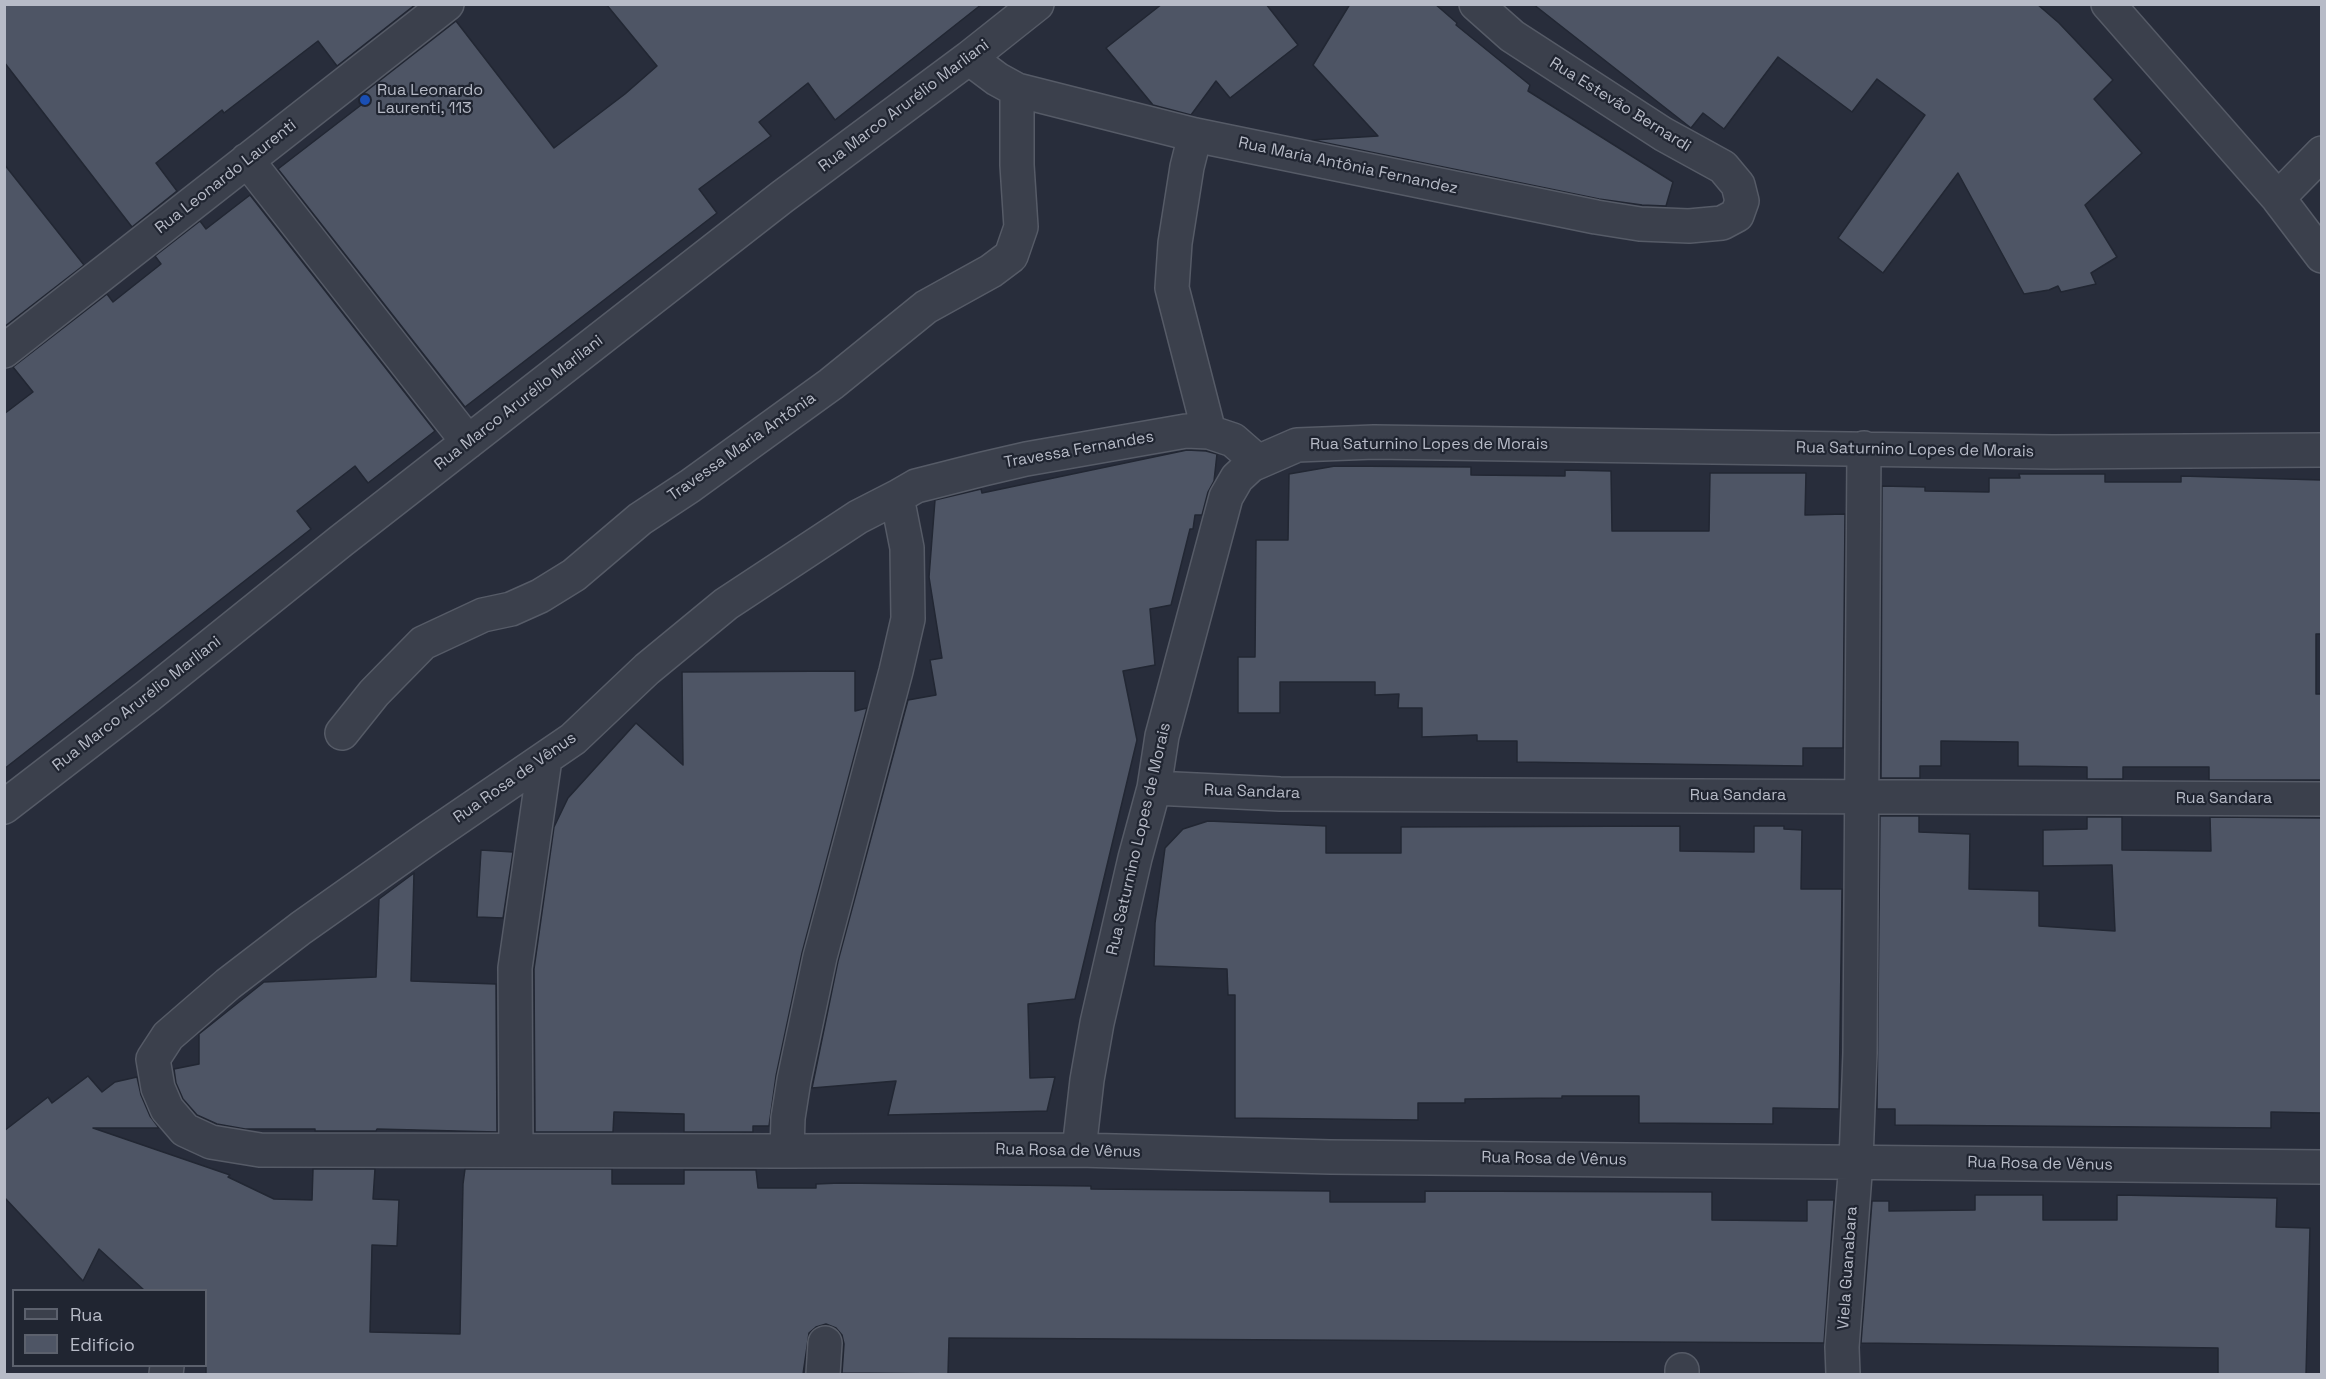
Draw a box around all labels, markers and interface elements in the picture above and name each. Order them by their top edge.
street label: Rua Marco Arurélio Marliani [815,36,993,176]
street label: Rua Estevão Bernardi [1546,54,1694,156]
place label: Rua Leonardo Laurenti, 113 [377,81,483,119]
marker: Rua Leonardo Laurenti, 113 [358,93,372,107]
street label: Rua Leonardo Laurenti [152,116,300,238]
street label: Rua Maria Antônia Fernandez [1237,133,1459,199]
street label: Rua Marco Arurélio Marliani [431,331,607,475]
street label: Travessa Maria Antônia [664,389,820,505]
street label: Travessa Fernandes [1003,427,1155,473]
street label: Rua Saturnino Lopes de Morais [1310,435,1548,455]
street label: Rua Saturnino Lopes de Morais [1796,438,2034,462]
street label: Rua Marco Arurélio Marliani [49,632,225,776]
street label: Rua Saturnino Lopes de Morais [1103,721,1175,957]
street label: Rua Rosa de Vênus [450,728,580,828]
street label: Rua Sandara [1203,781,1301,803]
street label: Rua Sandara [1690,786,1786,806]
street label: Rua Sandara [2176,789,2272,809]
street label: Rua Rosa de Vênus [995,1140,1141,1162]
street label: Rua Rosa de Vênus [1481,1148,1627,1170]
street label: Rua Rosa de Vênus [1967,1153,2113,1175]
street label: Viela Guanabara [1834,1206,1862,1330]
legend [12,1289,207,1367]
text: Rua [70,1303,103,1326]
text: Edifício [70,1333,135,1356]

